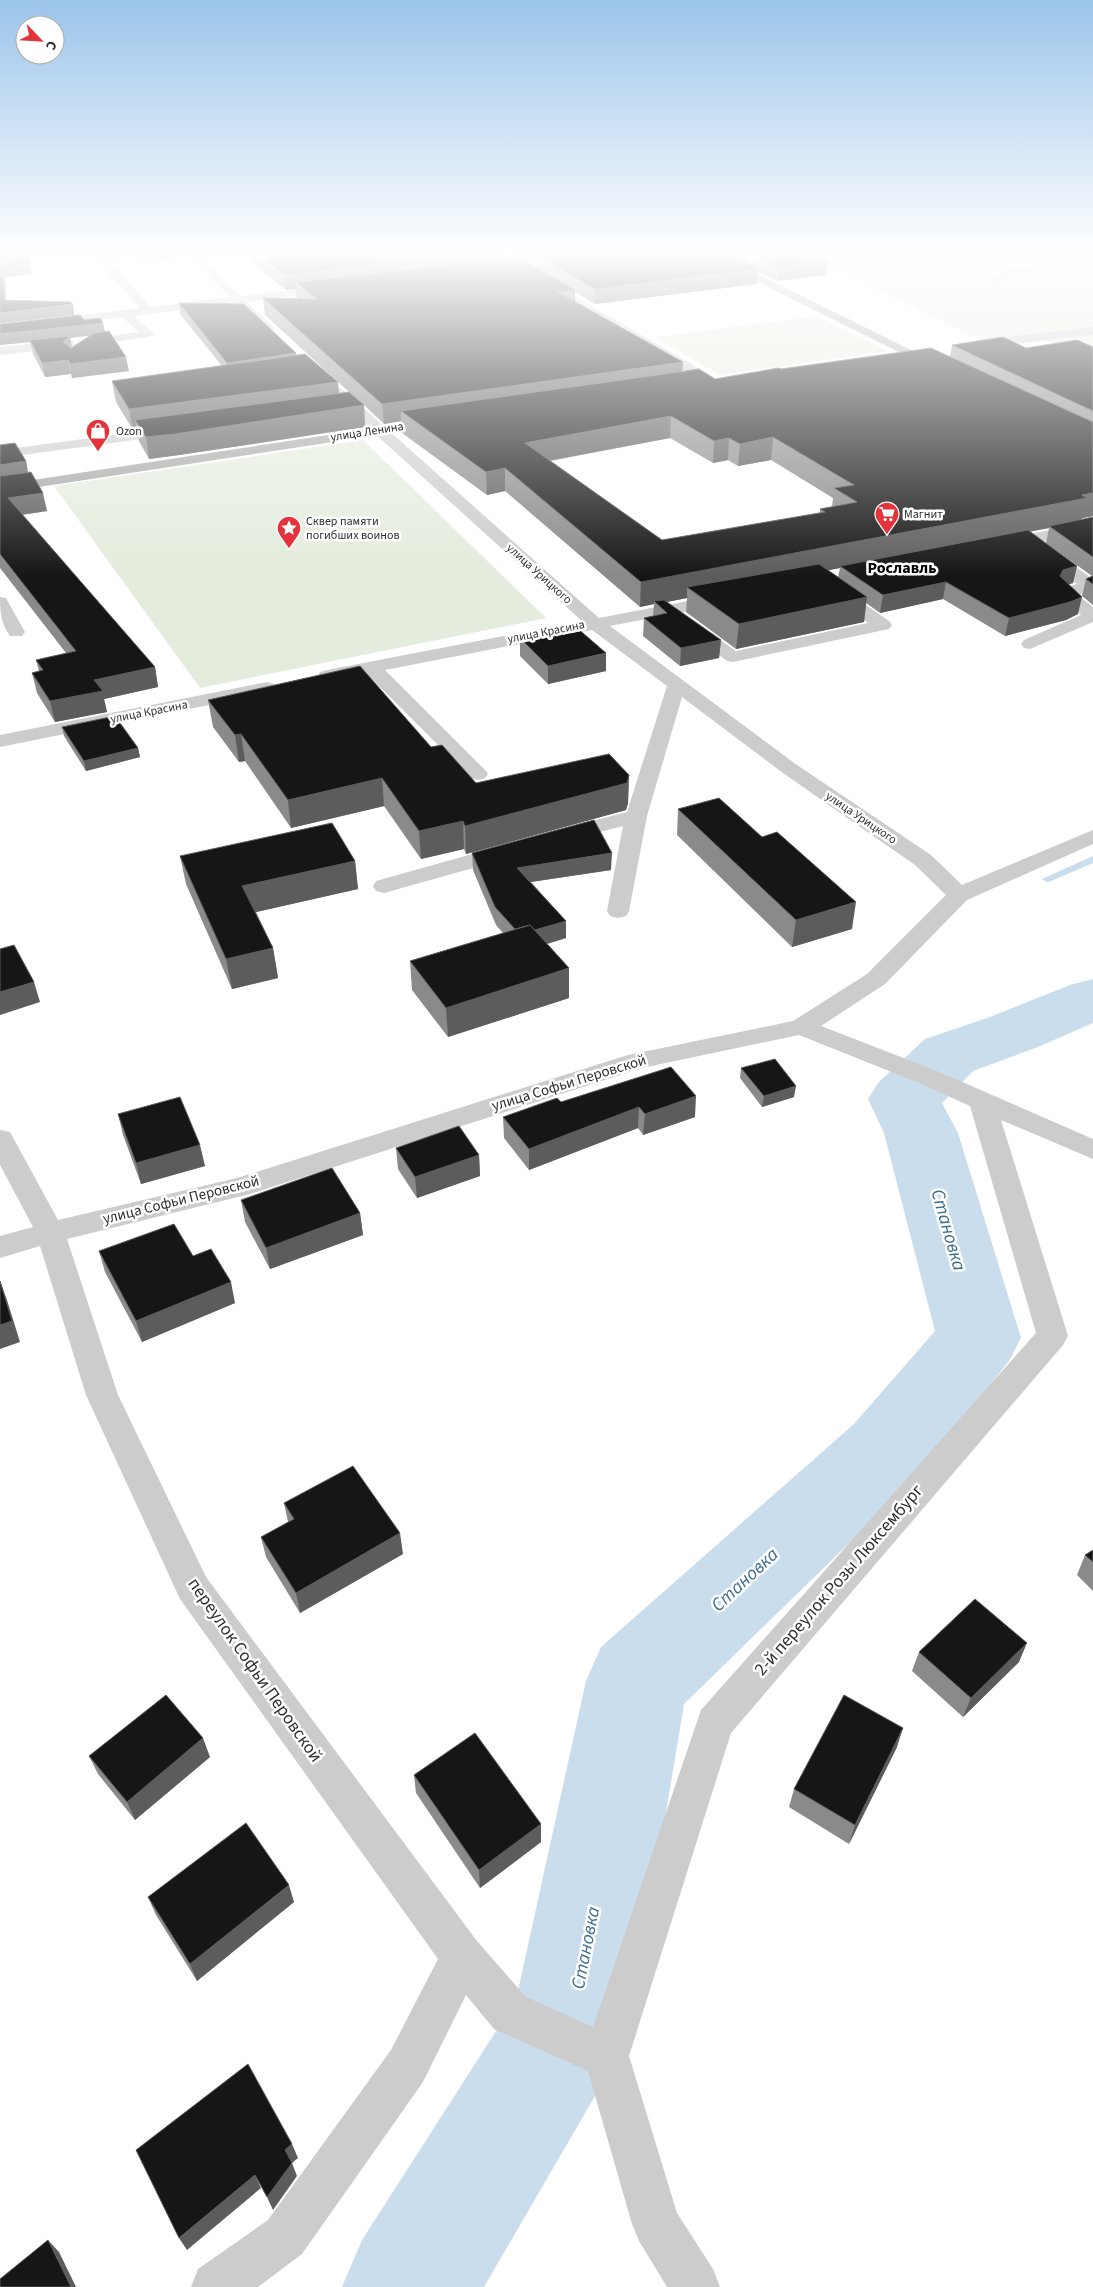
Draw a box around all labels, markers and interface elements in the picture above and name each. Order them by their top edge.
north arrow [15,15,65,65]
text: С [40,37,62,53]
shop icon: Ozon [85,418,111,452]
street label: улица Ленина [329,418,405,446]
place label: Ozon [116,423,142,440]
supermarket icon: Магнит [874,501,900,535]
place label: Магнит [904,506,943,523]
place label: Сквер памяти погибших воинов [306,513,400,544]
place icon: Сквер памяти погибших воинов [276,515,302,549]
street label: улица Урицкого [502,540,576,608]
district label: Рославль [867,557,937,579]
street label: улица Красина [506,616,586,648]
street label: улица Красина [109,696,189,728]
street label: улица Урицкого [822,788,900,848]
street label: улица Софьи Перовской [489,1049,649,1117]
street label: улица Софьи Перовской [101,1170,261,1230]
water label: Становка [923,1186,973,1274]
street label: 2-й переулок Розы Люксембург [749,1479,929,1681]
water label: Становка [705,1542,785,1618]
street label: переулок Софьи Перовской [182,1573,328,1767]
water label: Становка [565,1904,607,1992]

